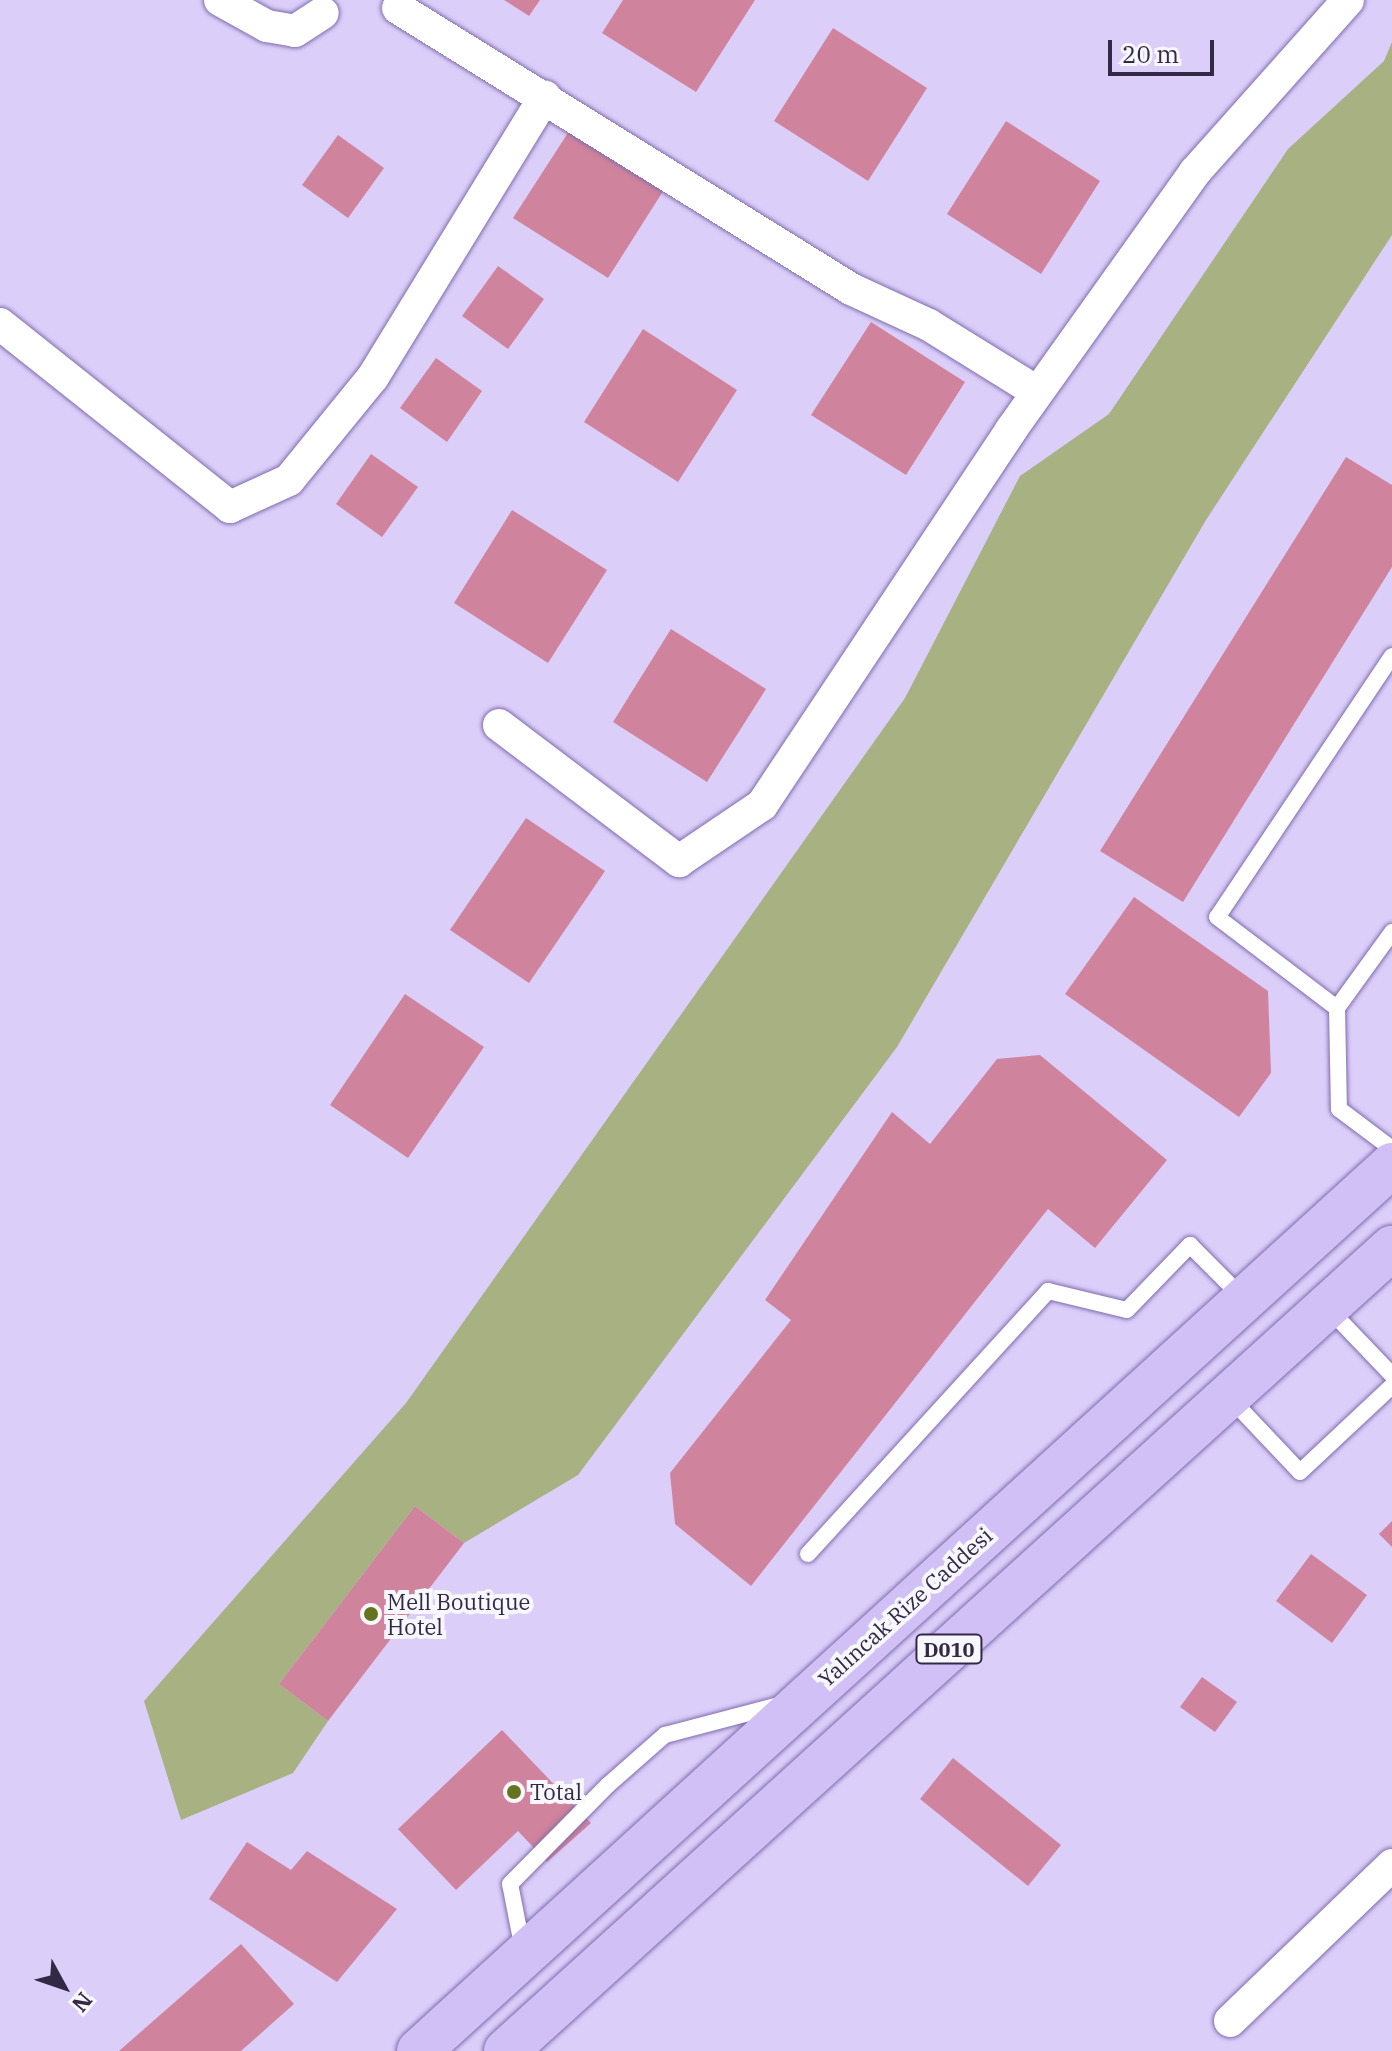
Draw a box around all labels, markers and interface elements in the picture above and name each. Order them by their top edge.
scale bar [1112,24,1218,74]
text: 20 m [1122,38,1179,70]
street label: Yalıncak Rize Caddesi [813,1522,997,1692]
place label: Mell Boutique Hotel [387,1588,530,1640]
marker: Mell Boutique Hotel [362,1605,380,1623]
road number: D010 [915,1633,983,1665]
place label: Total [530,1779,582,1805]
marker: Total [505,1783,523,1801]
north arrow [24,1947,104,2027]
text: N [66,1987,99,2019]

